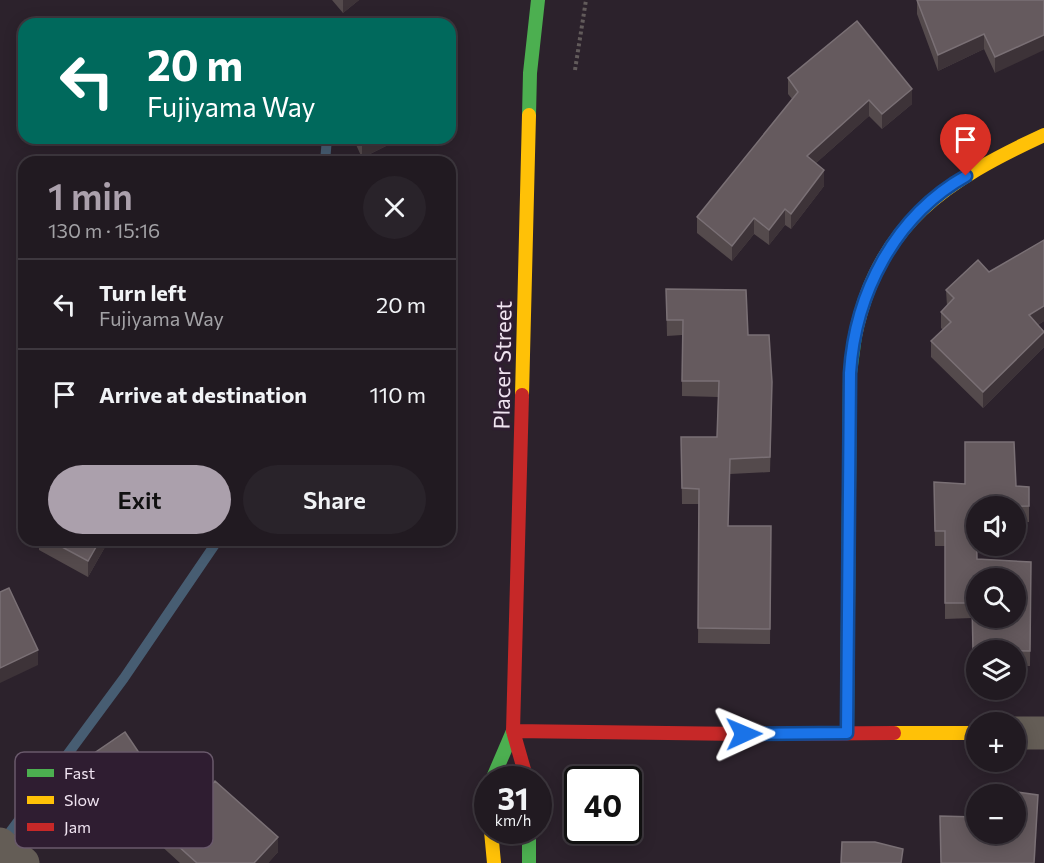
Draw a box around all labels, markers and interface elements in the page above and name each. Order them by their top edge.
text: 20 m [147,38,243,90]
icon: left [48,42,126,120]
text: Fujiyama Way [147,90,316,123]
pin [940,114,991,176]
icon: arrive [949,123,982,156]
text: 1 min [48,173,133,217]
button: close [363,176,426,239]
text: 130 m · 15:16 [48,218,160,242]
text: Turn left [99,279,186,306]
icon: left [48,288,81,321]
text: 20 m [376,291,426,318]
street label: Placer Street [487,300,517,430]
text: Fujiyama Way [99,306,224,330]
icon: arrive [48,378,81,411]
text: Arrive at destination [99,381,307,408]
text: 110 m [369,381,426,408]
button: Exit [48,465,231,534]
button: Share [243,465,426,534]
map controls [966,496,1026,844]
button: sound [966,496,1026,556]
button: search [966,568,1026,628]
button: layers [966,640,1026,700]
position arrow [712,702,776,766]
button: + [966,712,1026,772]
legend [15,752,213,848]
text: Fast [64,763,95,782]
speed limit sign: 40 [564,766,642,844]
text: 31 [497,779,529,816]
button: − [966,784,1026,844]
text: Slow [64,790,100,809]
text: km/h [495,811,531,829]
text: Jam [64,817,91,836]

